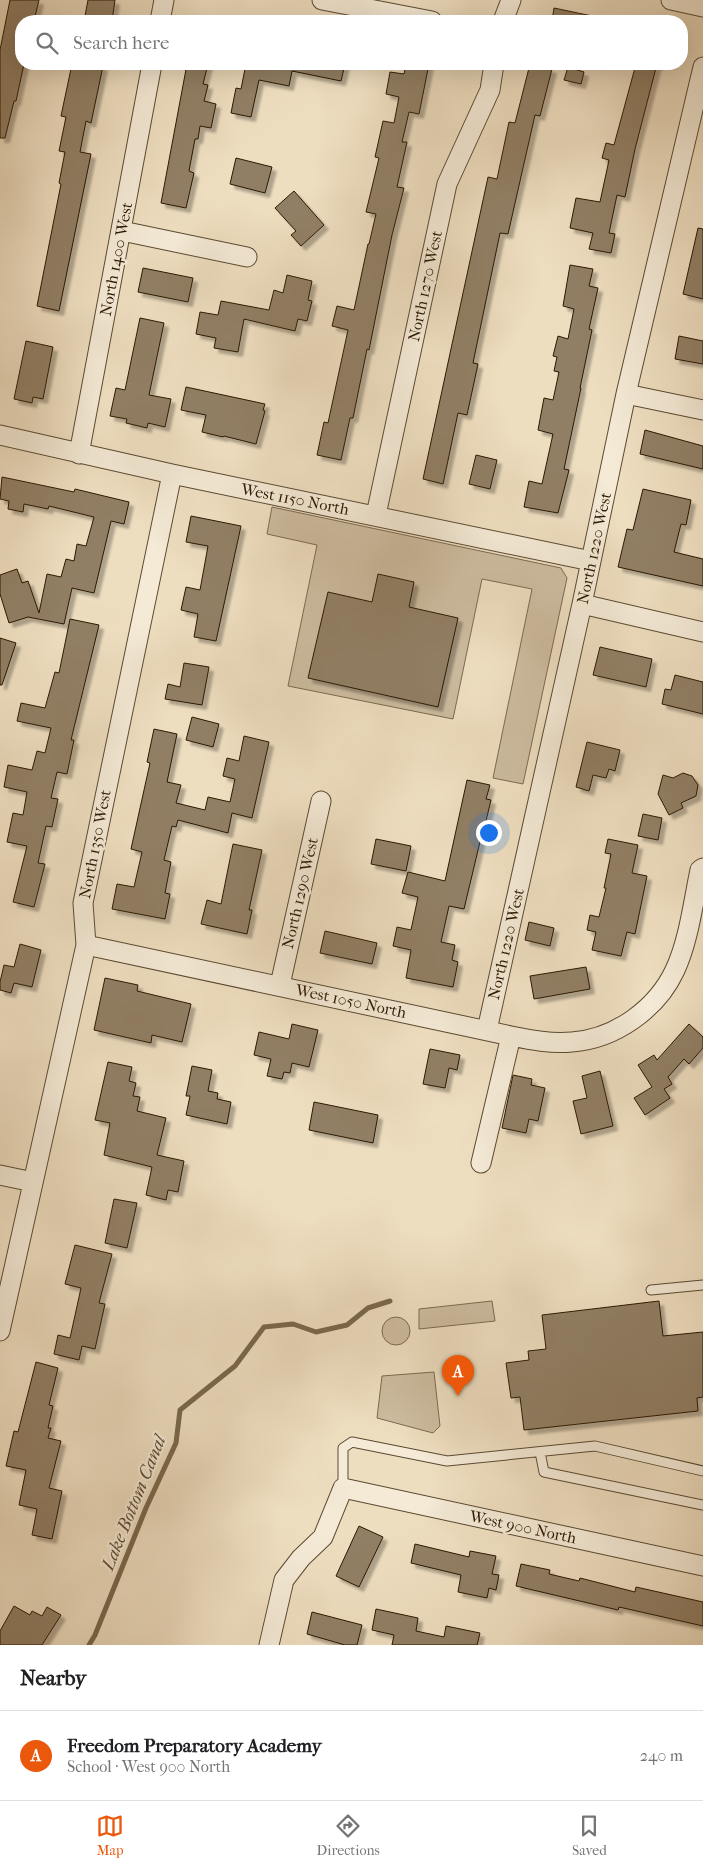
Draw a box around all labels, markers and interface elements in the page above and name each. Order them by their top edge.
search box [15,15,688,70]
icon: search [33,29,61,57]
text: Search here [73,32,169,54]
street label: North 1400 West [96,200,136,317]
street label: North 1270 West [404,229,446,343]
street label: West 1150 North [238,479,351,519]
street label: North 1220 West [573,490,615,605]
street label: North 1350 West [75,788,115,900]
your location [476,820,502,846]
street label: North 1290 West [278,835,322,951]
street label: North 1220 West [484,886,528,1001]
street label: West 1050 North [293,980,408,1022]
pin: A [442,1355,474,1396]
water label: Lake Bottom Canal [97,1430,172,1575]
street label: West 900 North [467,1506,578,1548]
text: Nearby [20,1666,86,1690]
text: Freedom Preparatory Academy [67,1735,322,1757]
text: A [31,1746,41,1765]
text: 240 m [640,1746,683,1765]
text: School · West 900 North [67,1757,230,1776]
tab: Map [96,1812,124,1859]
tab: Directions [317,1812,380,1859]
tab: Saved [572,1812,607,1859]

